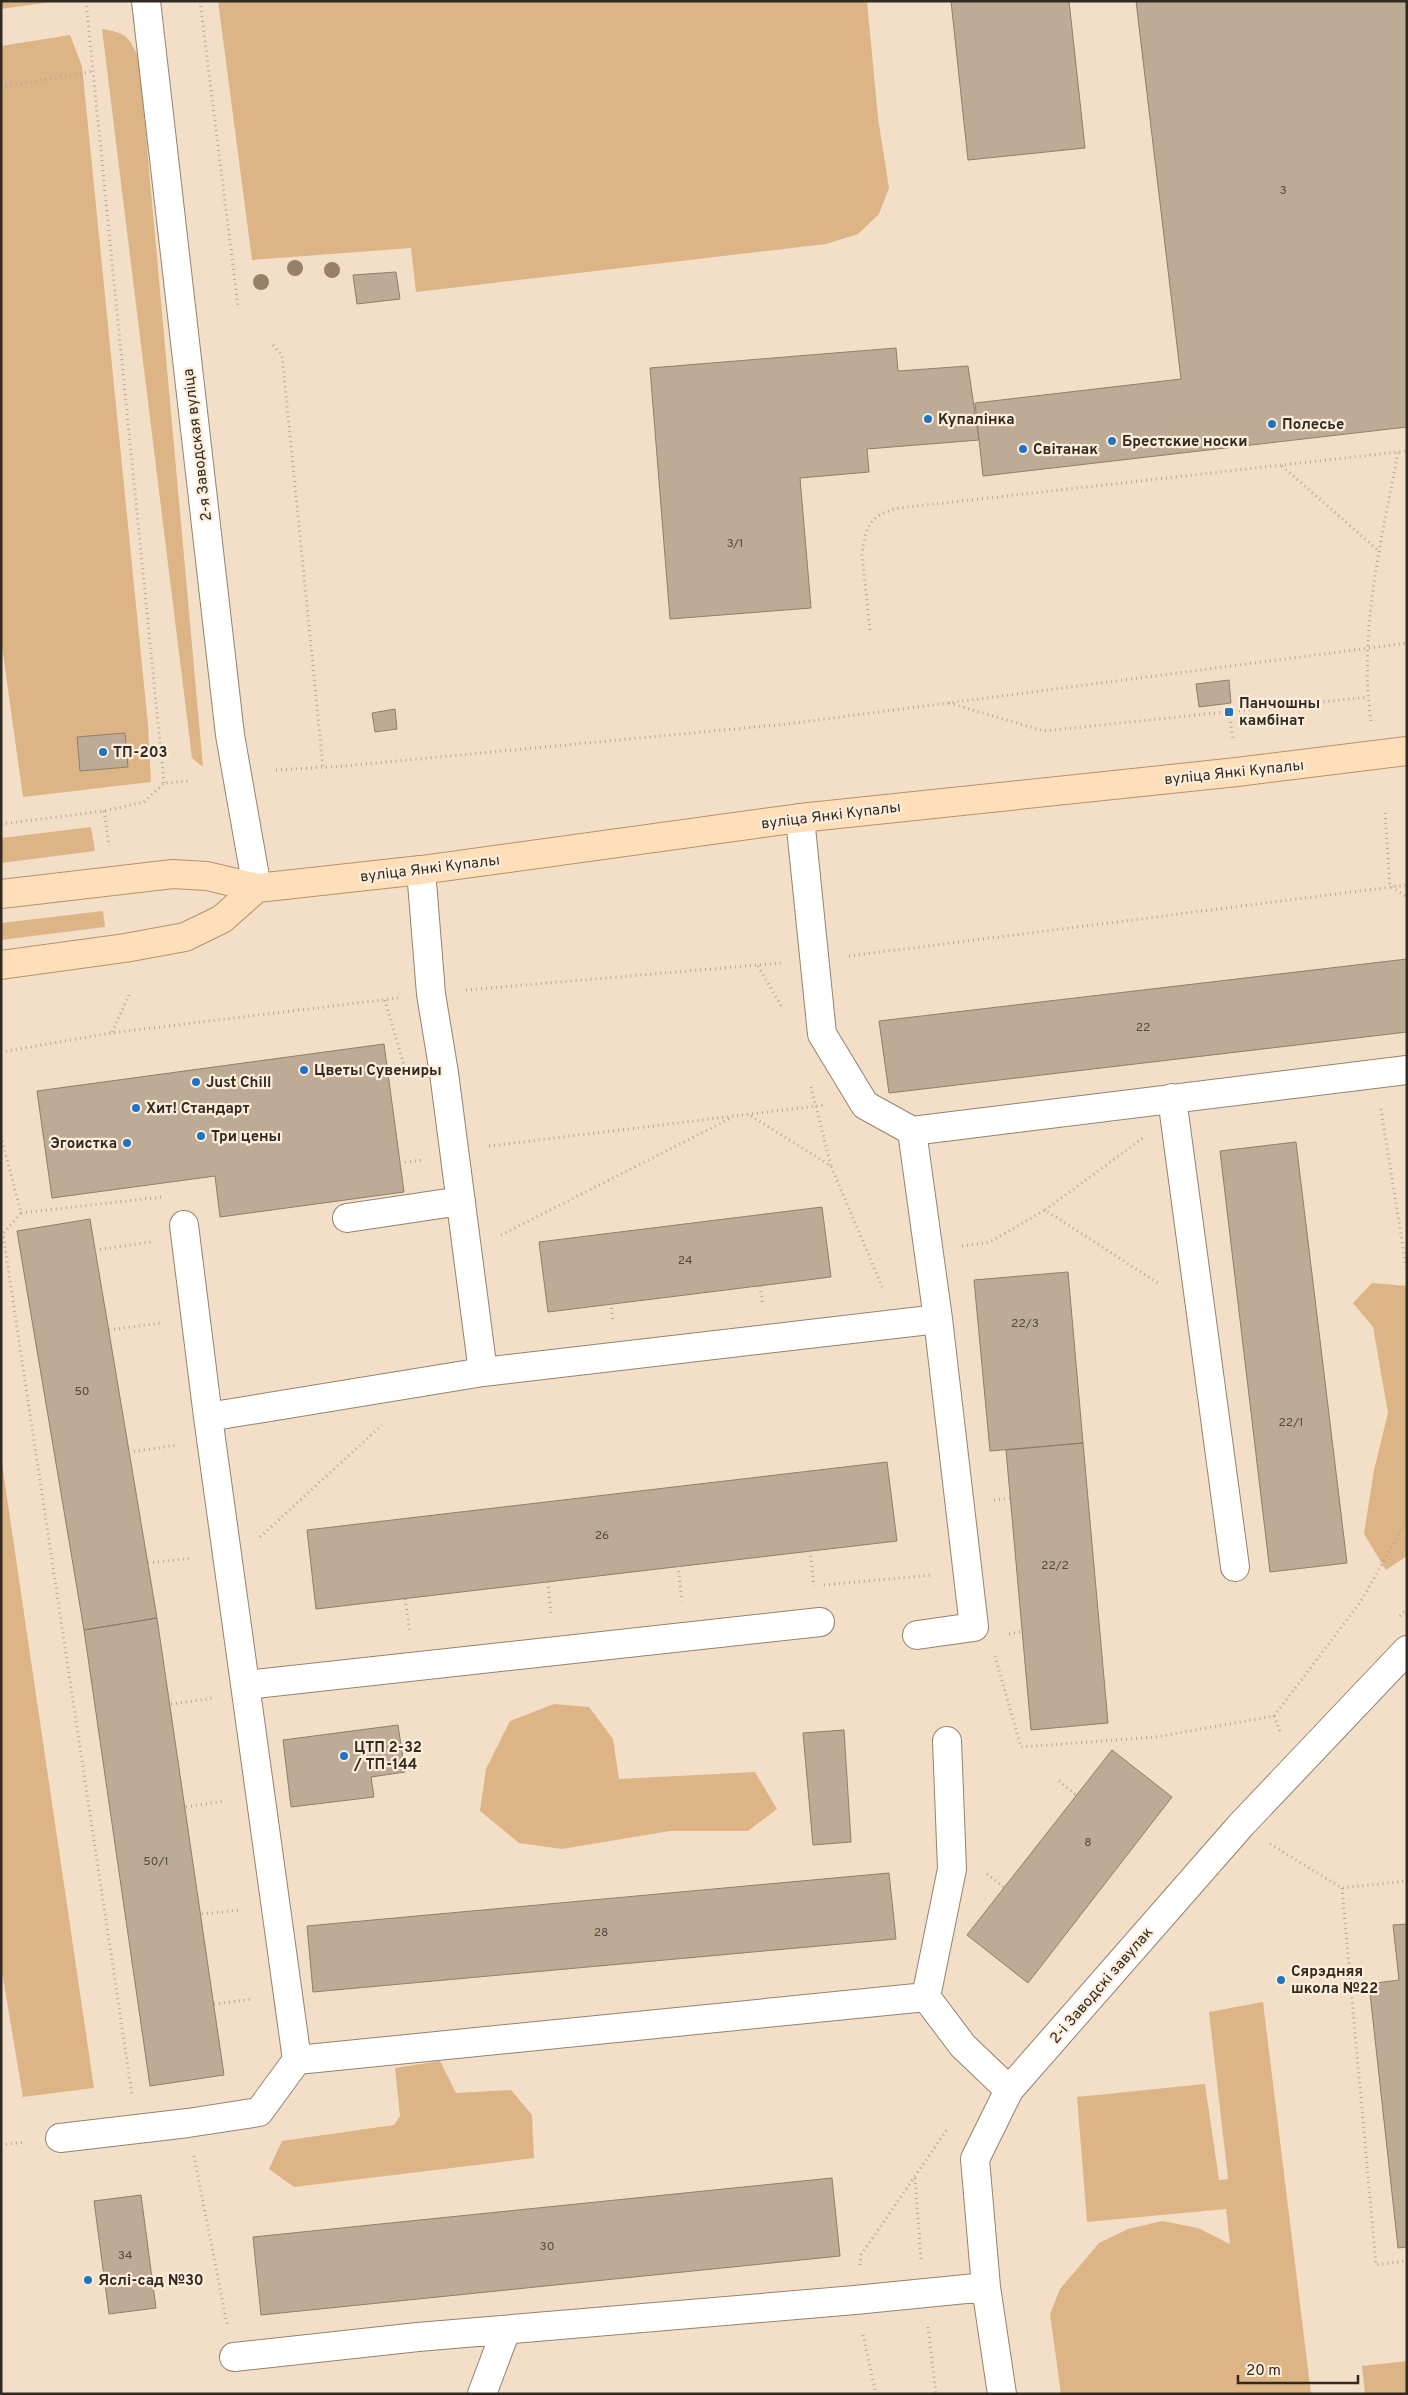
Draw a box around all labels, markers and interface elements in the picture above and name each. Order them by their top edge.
house number: 3 [1279,183,1287,199]
street label: 2-я Заводская вуліца [180,367,217,522]
place label: Купалінка [938,411,1015,430]
marker: Купалінка [922,413,934,425]
place label: Полесье [1282,416,1344,435]
marker: Полесье [1266,418,1278,430]
place label: Брестские носки [1122,433,1247,452]
marker: Брестские носки [1106,435,1118,447]
place label: Світанак [1033,441,1098,460]
marker: Світанак [1017,443,1029,455]
house number: 3/1 [726,536,744,552]
place label: Панчошны камбінат [1239,695,1320,731]
marker: Панчошны камбінат [1223,706,1235,718]
place label: ТП-203 [113,744,168,763]
marker: ТП-203 [97,746,109,758]
street label: вуліца Янкі Купалы [1163,757,1305,790]
street label: вуліца Янкі Купалы [760,798,902,834]
street label: вуліца Янкі Купалы [359,851,501,887]
house number: 22 [1136,1020,1150,1036]
place label: Цветы Сувениры [314,1062,442,1081]
marker: Цветы Сувениры [298,1064,310,1076]
place label: Just Chill [206,1074,271,1093]
marker: Just Chill [190,1076,202,1088]
place label: Хит! Стандарт [146,1100,250,1119]
marker: Хит! Стандарт [130,1102,142,1114]
place label: Три цены [211,1128,281,1147]
marker: Три цены [195,1130,207,1142]
place label: Эгоистка [50,1135,117,1154]
marker: Эгоистка [121,1137,133,1149]
house number: 24 [678,1253,692,1269]
house number: 22/3 [1011,1316,1039,1332]
house number: 50 [74,1384,90,1400]
house number: 22/1 [1278,1415,1304,1431]
house number: 26 [595,1528,609,1544]
house number: 22/2 [1041,1558,1069,1574]
place label: ЦТП 2-32 / ТП-144 [353,1739,422,1775]
marker: ЦТП 2-32 / ТП-144 [338,1750,350,1762]
house number: 8 [1084,1835,1092,1851]
house number: 50/1 [143,1854,169,1870]
street label: 2-і Заводскі завулак [1046,1924,1158,2048]
house number: 28 [594,1925,608,1941]
place label: Сярэдняя школа №22 [1291,1963,1378,1999]
marker: Сярэдняя школа №22 [1275,1974,1287,1986]
house number: 30 [540,2239,554,2255]
house number: 34 [118,2248,132,2264]
place label: Яслі-сад №30 [98,2272,204,2291]
marker: Яслі-сад №30 [82,2274,94,2286]
scale bar [1238,2352,1358,2384]
text: 20 m [1246,2362,1281,2381]

